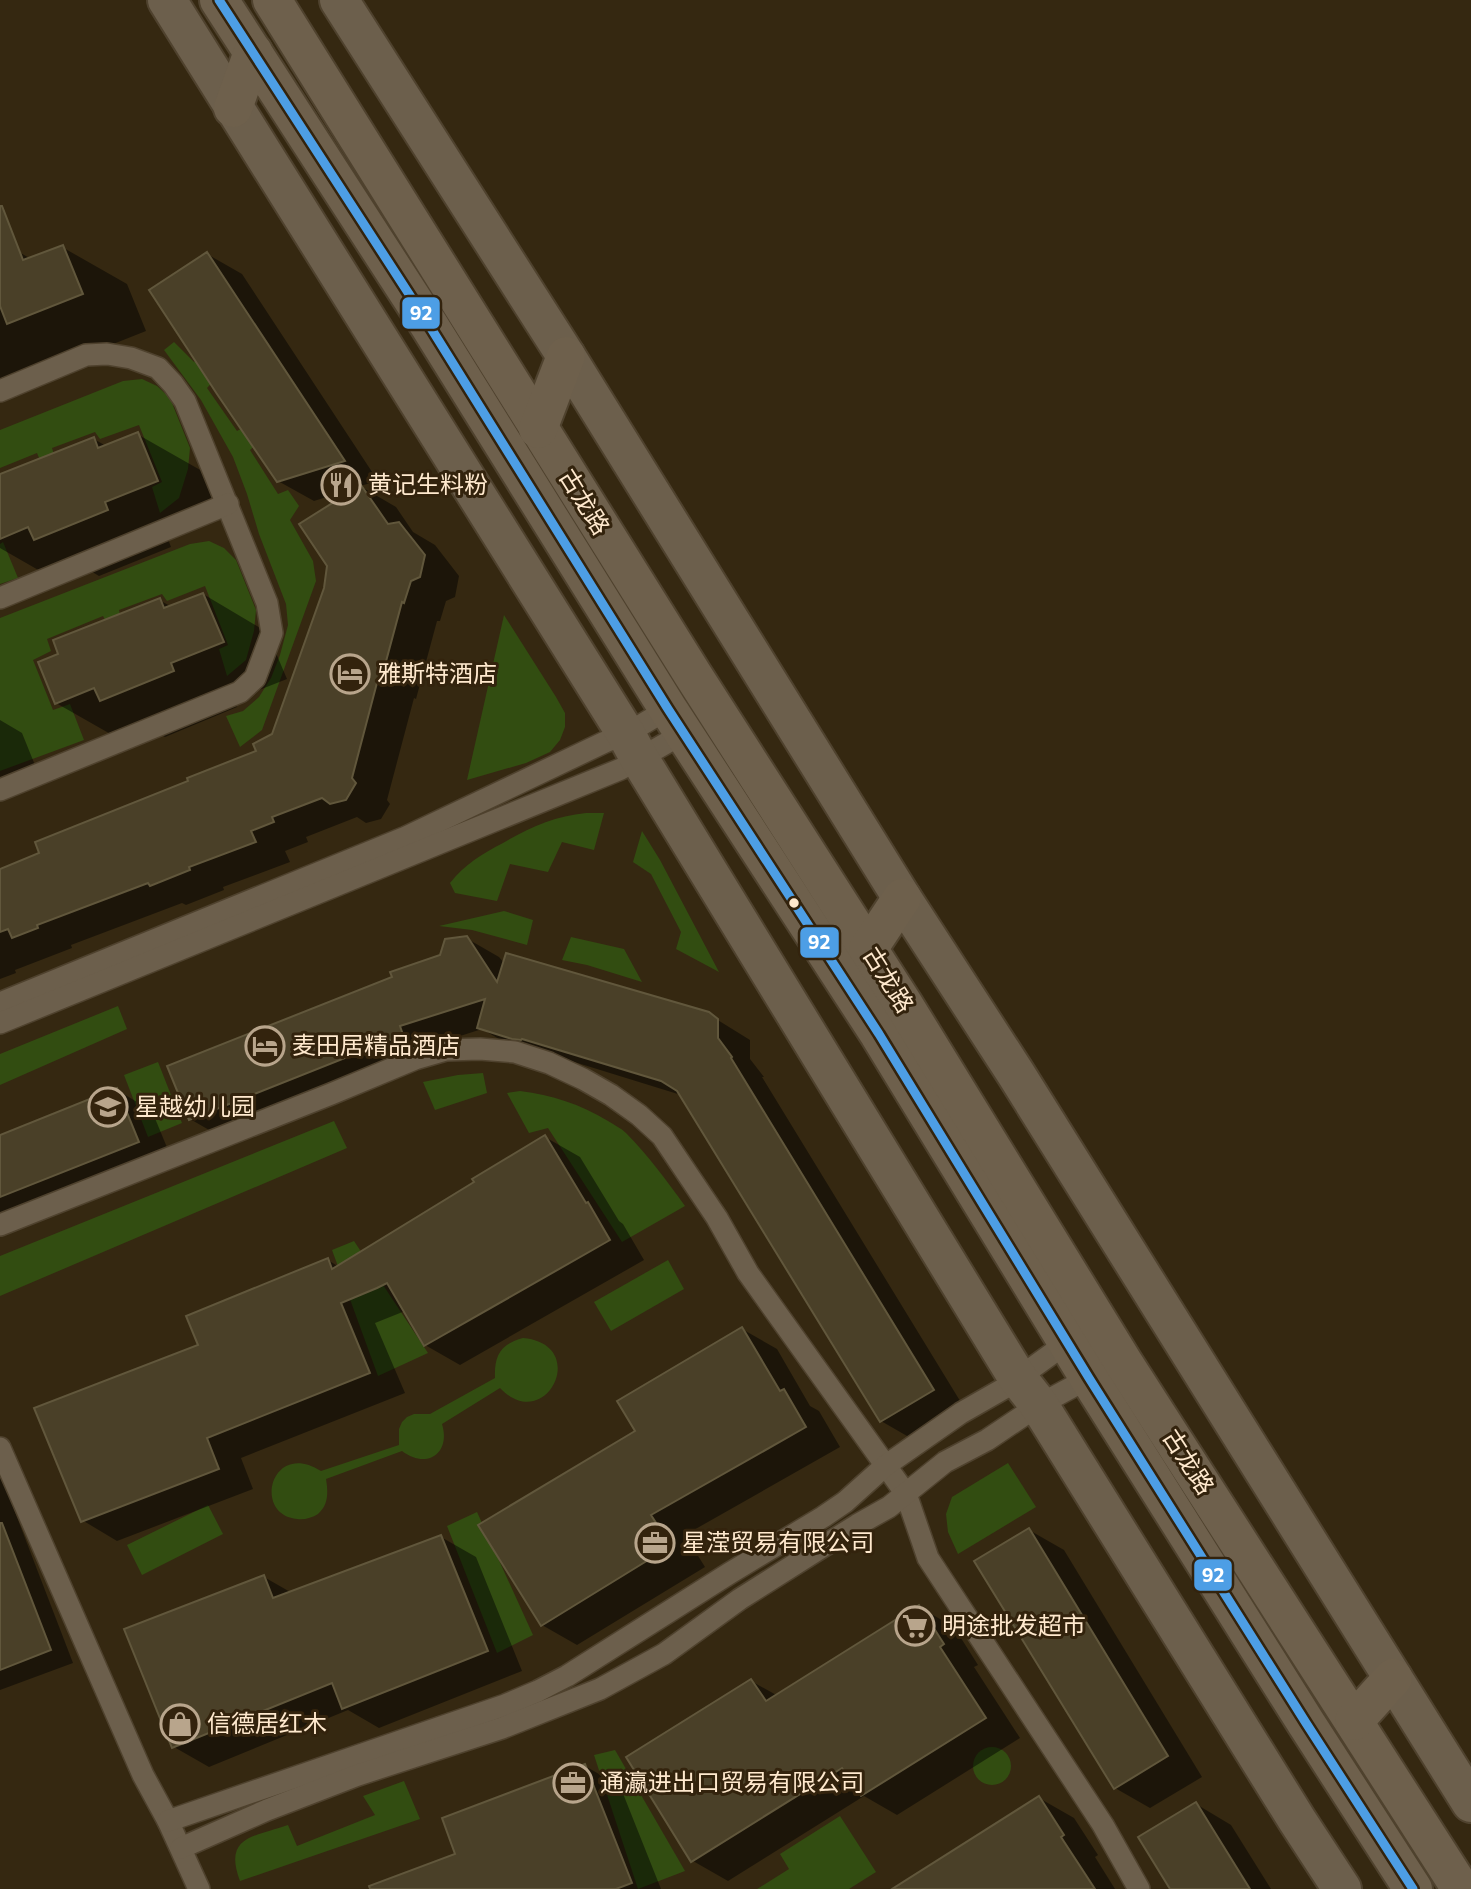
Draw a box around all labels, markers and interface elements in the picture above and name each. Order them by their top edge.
line badge: 92 [401,296,441,330]
text: 92 [410,301,432,324]
street label: 古龙路 [554,463,617,539]
restaurant icon: 黄记生料粉 [320,464,362,506]
place label: 黄记生料粉 [368,469,488,498]
hotel icon: 雅斯特酒店 [329,653,371,695]
place label: 雅斯特酒店 [377,658,497,687]
unlabelled marker [787,896,801,910]
line badge: 92 [799,926,840,959]
text: 92 [808,930,830,953]
street label: 古龙路 [858,941,921,1017]
hotel icon: 麦田居精品酒店 [244,1025,286,1067]
place label: 麦田居精品酒店 [292,1030,460,1059]
school or university icon: 星越幼儿园 [87,1086,129,1128]
place label: 星越幼儿园 [135,1091,255,1120]
street label: 古龙路 [1157,1423,1221,1499]
office icon: 星滢贸易有限公司 [634,1522,676,1564]
place label: 星滢贸易有限公司 [682,1527,874,1556]
line badge: 92 [1193,1558,1233,1592]
text: 92 [1202,1563,1224,1586]
supermarket icon: 明途批发超市 [894,1605,936,1647]
place label: 明途批发超市 [942,1610,1086,1639]
shop icon: 信德居红木 [159,1703,201,1745]
place label: 信德居红木 [207,1708,327,1737]
office icon: 通瀛进出口贸易有限公司 [552,1762,594,1804]
place label: 通瀛进出口贸易有限公司 [600,1767,864,1796]

